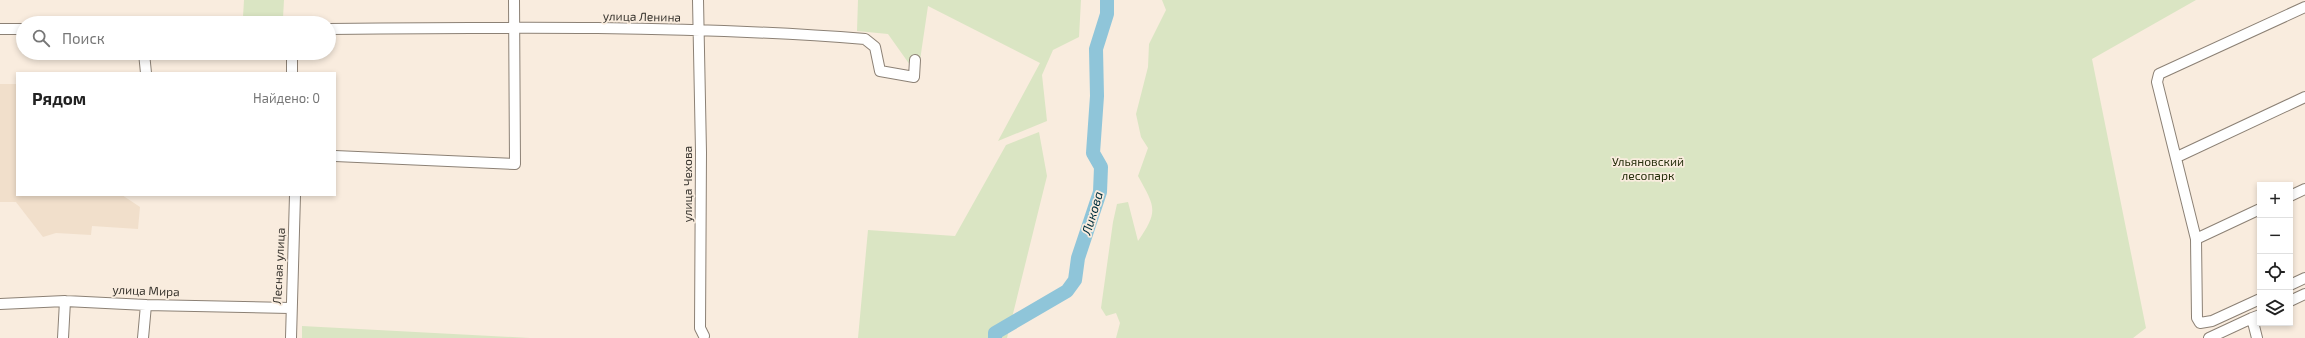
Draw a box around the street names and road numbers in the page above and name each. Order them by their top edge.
street label: улица Ленина [603,8,681,25]
street label: улица Чехова [680,146,695,222]
street label: Лесная улица [269,227,288,305]
street label: улица Мира [112,282,180,299]

